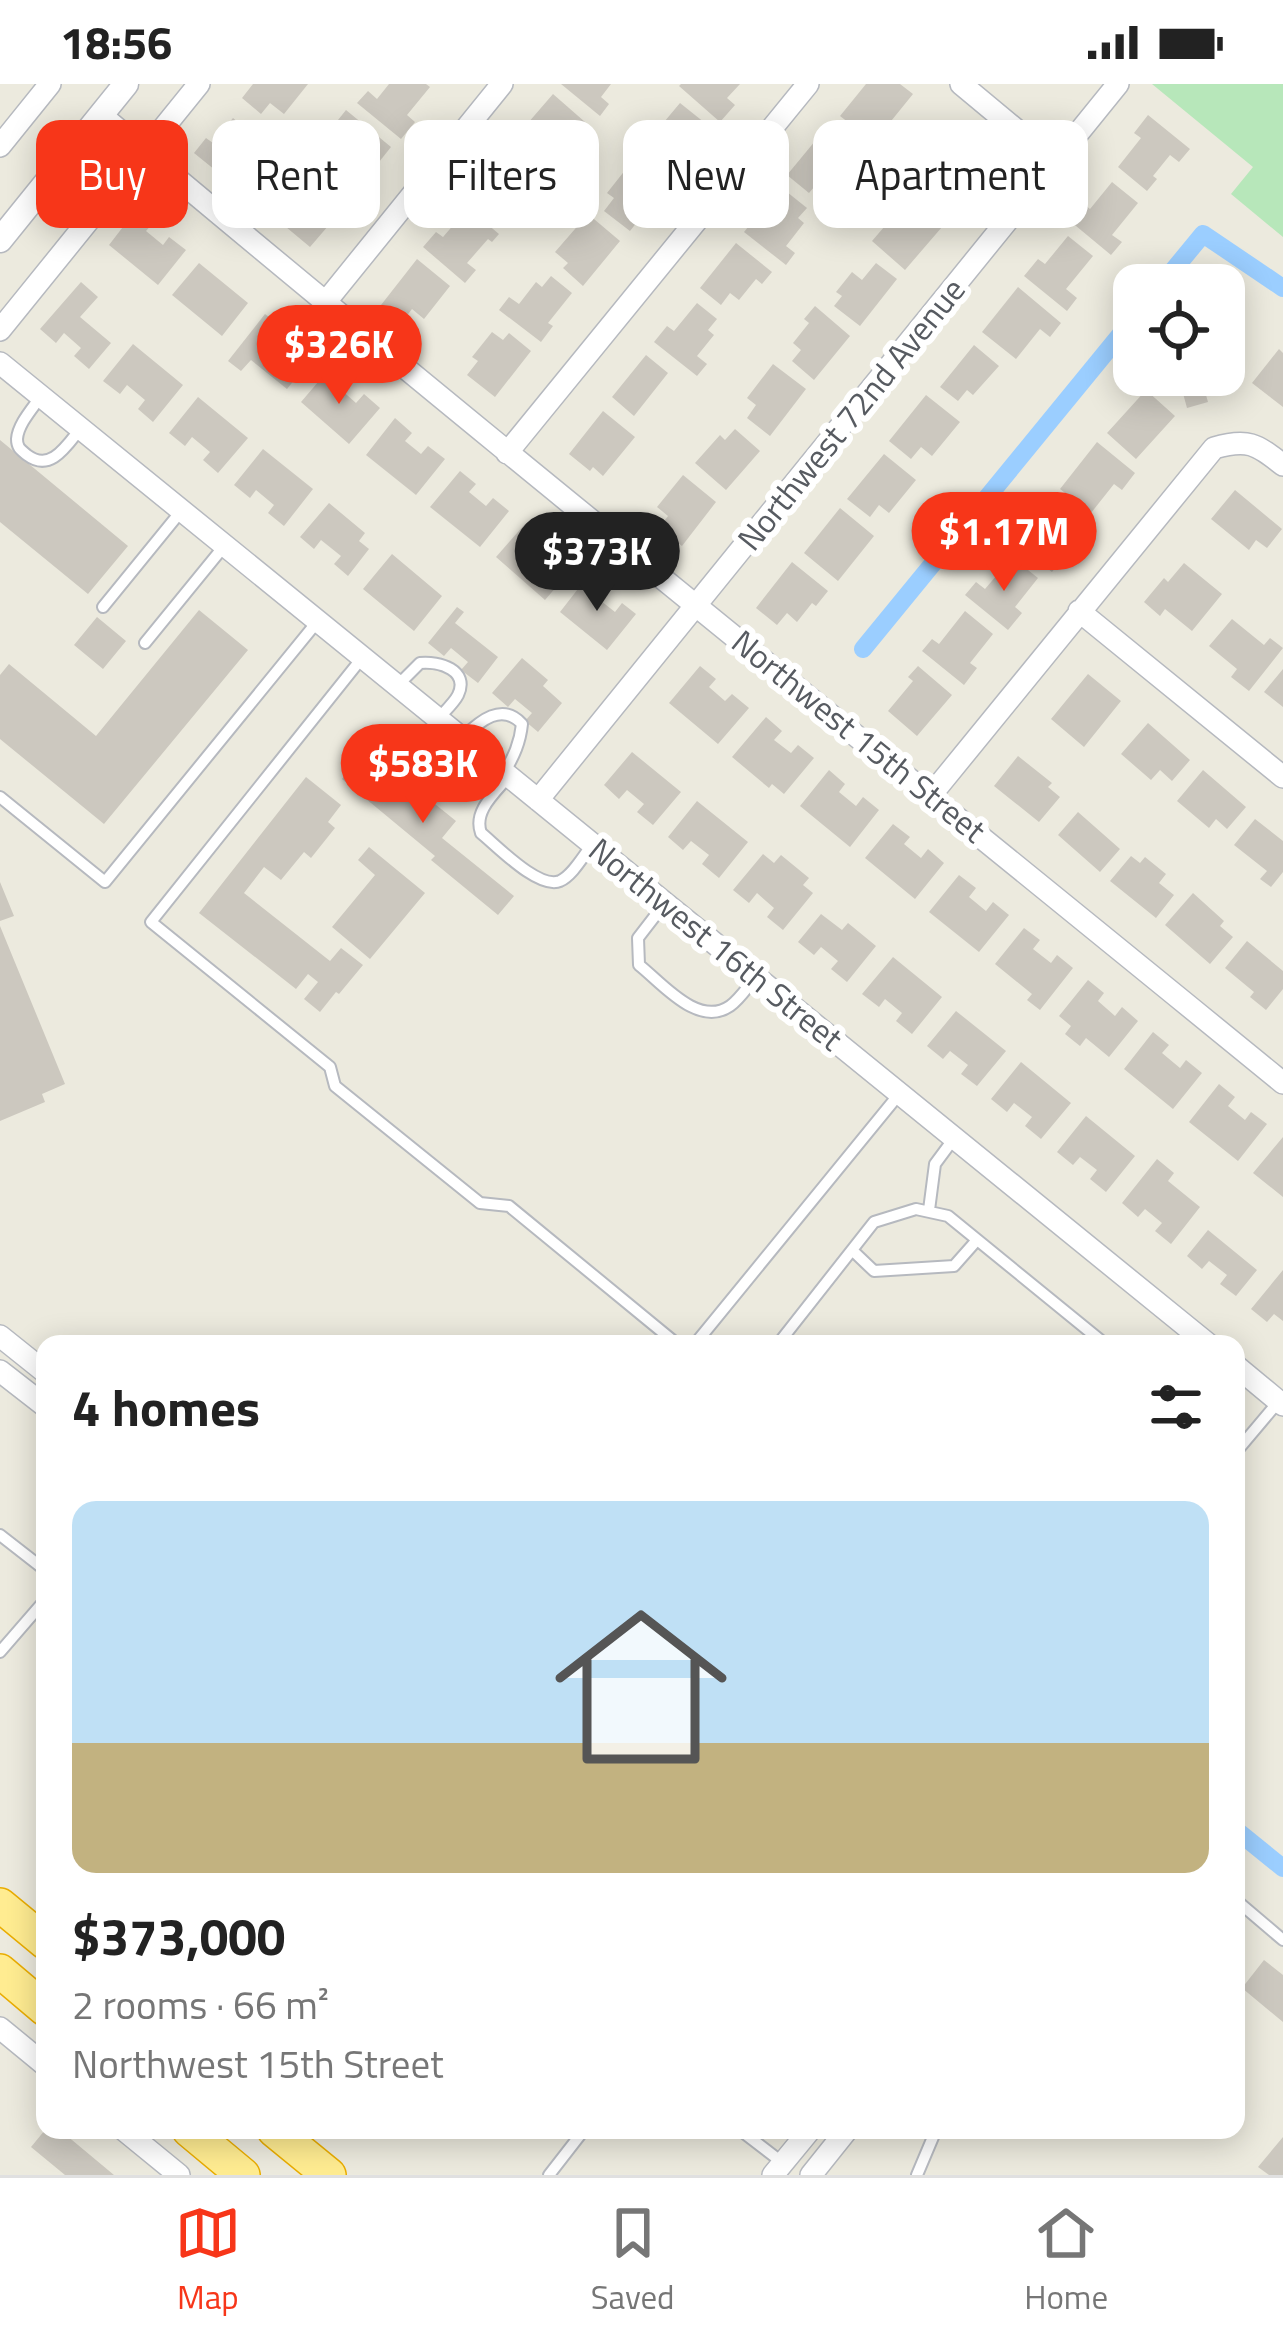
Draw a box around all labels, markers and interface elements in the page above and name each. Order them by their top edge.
text: 18:56 [60,8,172,76]
chip: Buy [36,120,188,228]
chip: Rent [212,120,380,228]
chip: Filters [404,120,599,228]
chip: New [623,120,789,228]
chip: Apartment [813,120,1088,228]
map controls [1113,264,1245,396]
button: locate [1113,264,1245,396]
street label: Northwest 72nd Avenue [725,267,977,561]
pin: $326K [255,305,423,407]
text: $326K [284,314,394,373]
pin: $1.17M [906,492,1102,594]
text: $1.17M [939,501,1069,560]
pin: $373K [513,512,681,614]
text: $373K [542,521,652,580]
street label: Northwest 15th Street [721,618,997,855]
pin: $583K [339,724,507,826]
text: $583K [368,733,478,792]
street label: Northwest 16th Street [578,826,854,1063]
text: 4 homes [72,1368,260,1446]
icon: filters [1143,1374,1209,1440]
icon: home [533,1579,749,1795]
text: $373,000 [72,1897,285,1975]
text: 2 rooms · 66 m² [72,1975,329,2034]
text: Northwest 15th Street [72,2034,444,2093]
tab: Map [175,2200,241,2322]
tab: Saved [591,2200,675,2322]
tab: Home [1024,2200,1108,2322]

